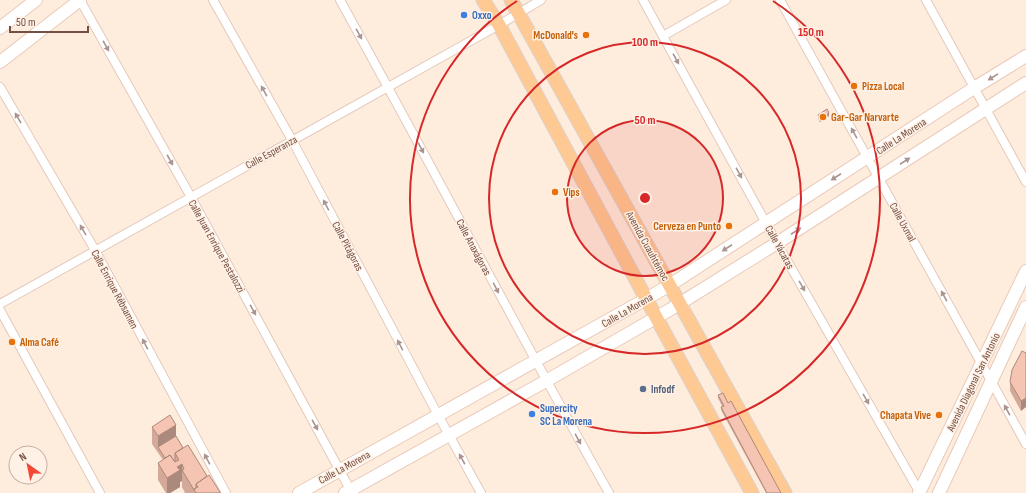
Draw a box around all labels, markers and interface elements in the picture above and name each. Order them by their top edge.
scale bar [10,8,88,34]
place label: Oxxo [472,9,492,22]
marker: Oxxo [459,10,469,20]
text: 50 m [16,15,36,30]
text: 150 m [798,25,824,40]
one-way arrow [356,28,362,40]
place label: McDonald's [533,29,578,42]
marker: McDonald's [581,30,591,40]
text: 100 m [632,35,658,50]
one-way arrow [103,40,110,52]
one-way arrow [672,53,679,65]
one-way arrow [988,73,998,81]
place label: Pizza Local [862,80,904,93]
marker: Pizza Local [849,81,859,91]
one-way arrow [261,85,268,97]
place label: Gar-Gar Narvarte [831,111,899,124]
one-way arrow [14,112,21,124]
marker: Gar-Gar Narvarte [818,112,828,122]
text: 50 m [635,113,655,128]
street label: Calle La Morena [874,115,929,157]
one-way arrow [851,127,857,139]
street label: Calle Esperanza [243,133,299,172]
one-way arrow [418,142,424,154]
one-way arrow [166,154,173,166]
one-way arrow [900,157,911,164]
one-way arrow [735,167,742,178]
one-way arrow [830,174,842,181]
place label: Vips [563,186,580,199]
marker: Vips [550,187,560,197]
centre of rings [638,191,652,205]
street label: Calle Juan Enrique Pestalozzi [186,198,247,295]
one-way arrow [323,199,330,211]
street label: Calle Uxmal [887,200,919,244]
street label: Avenida Cuauhtémoc [623,208,672,283]
street label: Calle Anaxágoras [453,217,494,278]
street label: Calle Pitágoras [329,219,366,273]
place label: Cerveza en Punto [653,220,721,233]
marker: Cerveza en Punto [724,221,734,231]
street label: Calle Yácatas [762,223,797,271]
one-way arrow [80,224,87,236]
one-way arrow [791,227,801,235]
one-way arrow [722,244,732,252]
street label: Calle Enrique Rébsamen [88,247,141,331]
one-way arrow [798,280,805,292]
one-way arrow [493,282,499,293]
one-way arrow [941,290,947,302]
street label: Calle La Morena [599,291,655,330]
one-way arrow [249,305,256,316]
street label: Avenida Diagonal San Antonio [943,330,1003,435]
place label: Alma Café [19,336,59,349]
marker: Alma Café [7,337,17,347]
one-way arrow [142,338,149,350]
one-way arrow [397,339,404,350]
place label: Infodf [651,383,675,396]
marker: Infodf [638,384,648,394]
one-way arrow [863,393,870,405]
place label: Supercity SC La Morena [540,402,593,428]
one-way arrow [1004,404,1011,415]
marker: Supercity SC La Morena [527,409,537,419]
place label: Chapata Vive [880,409,931,422]
marker: Chapata Vive [934,410,944,420]
one-way arrow [311,419,318,431]
one-way arrow [575,433,582,444]
north arrow [8,445,48,485]
street label: Calle La Morena [316,448,372,487]
text: N [17,450,29,464]
one-way arrow [204,453,210,464]
one-way arrow [459,453,466,465]

